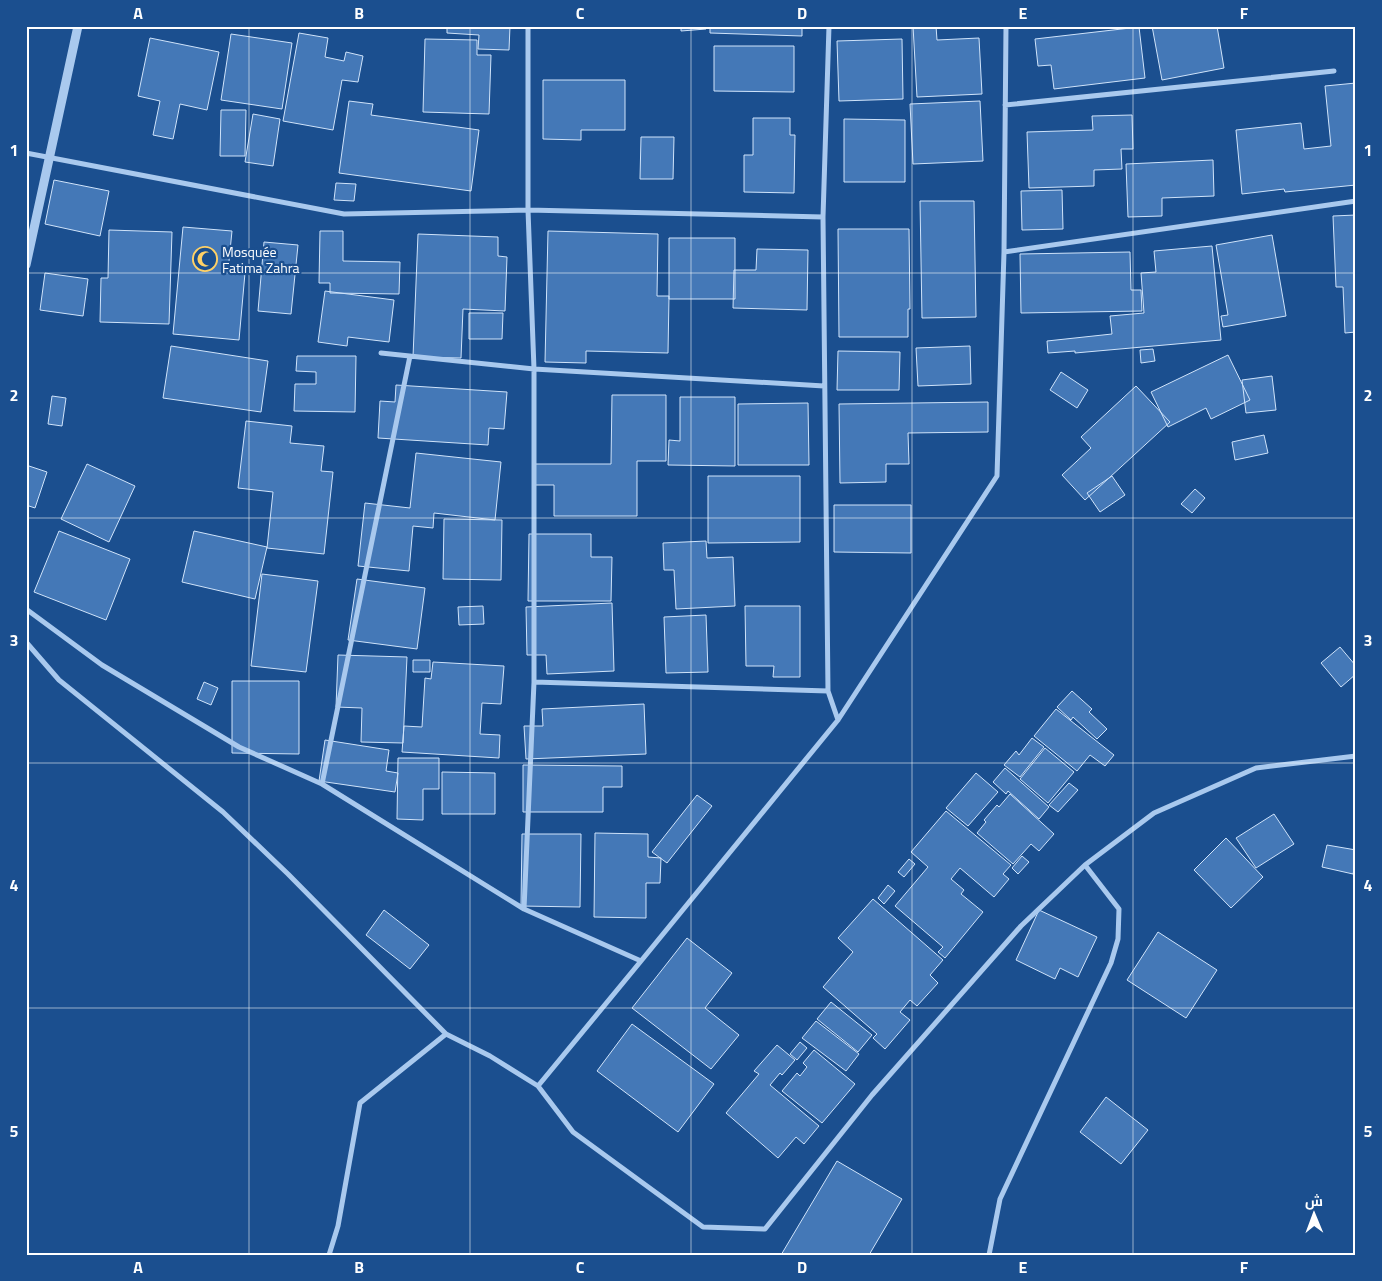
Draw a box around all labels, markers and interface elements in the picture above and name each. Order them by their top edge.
text: A [133,1,143,25]
text: B [354,1,364,25]
text: C [576,1,585,25]
text: D [797,1,807,25]
text: E [1019,1,1028,25]
text: F [1240,1,1249,25]
text: 1 [10,138,18,162]
text: 1 [1364,138,1372,162]
place label: Mosquée Fatima Zahra [222,241,300,278]
mosque icon: Mosquée Fatima Zahra [192,246,218,272]
text: 2 [10,383,18,407]
text: 2 [1364,383,1372,407]
text: 3 [10,628,18,652]
text: 3 [1364,628,1372,652]
text: 4 [10,873,19,897]
text: 4 [1364,873,1373,897]
text: 5 [10,1119,19,1143]
text: 5 [1364,1119,1373,1143]
north arrow [1290,1188,1340,1238]
text: ش [1305,1190,1323,1211]
text: A [133,1255,143,1279]
text: B [354,1255,364,1279]
text: C [576,1255,585,1279]
text: D [797,1255,807,1279]
text: E [1019,1255,1028,1279]
text: F [1240,1255,1249,1279]

